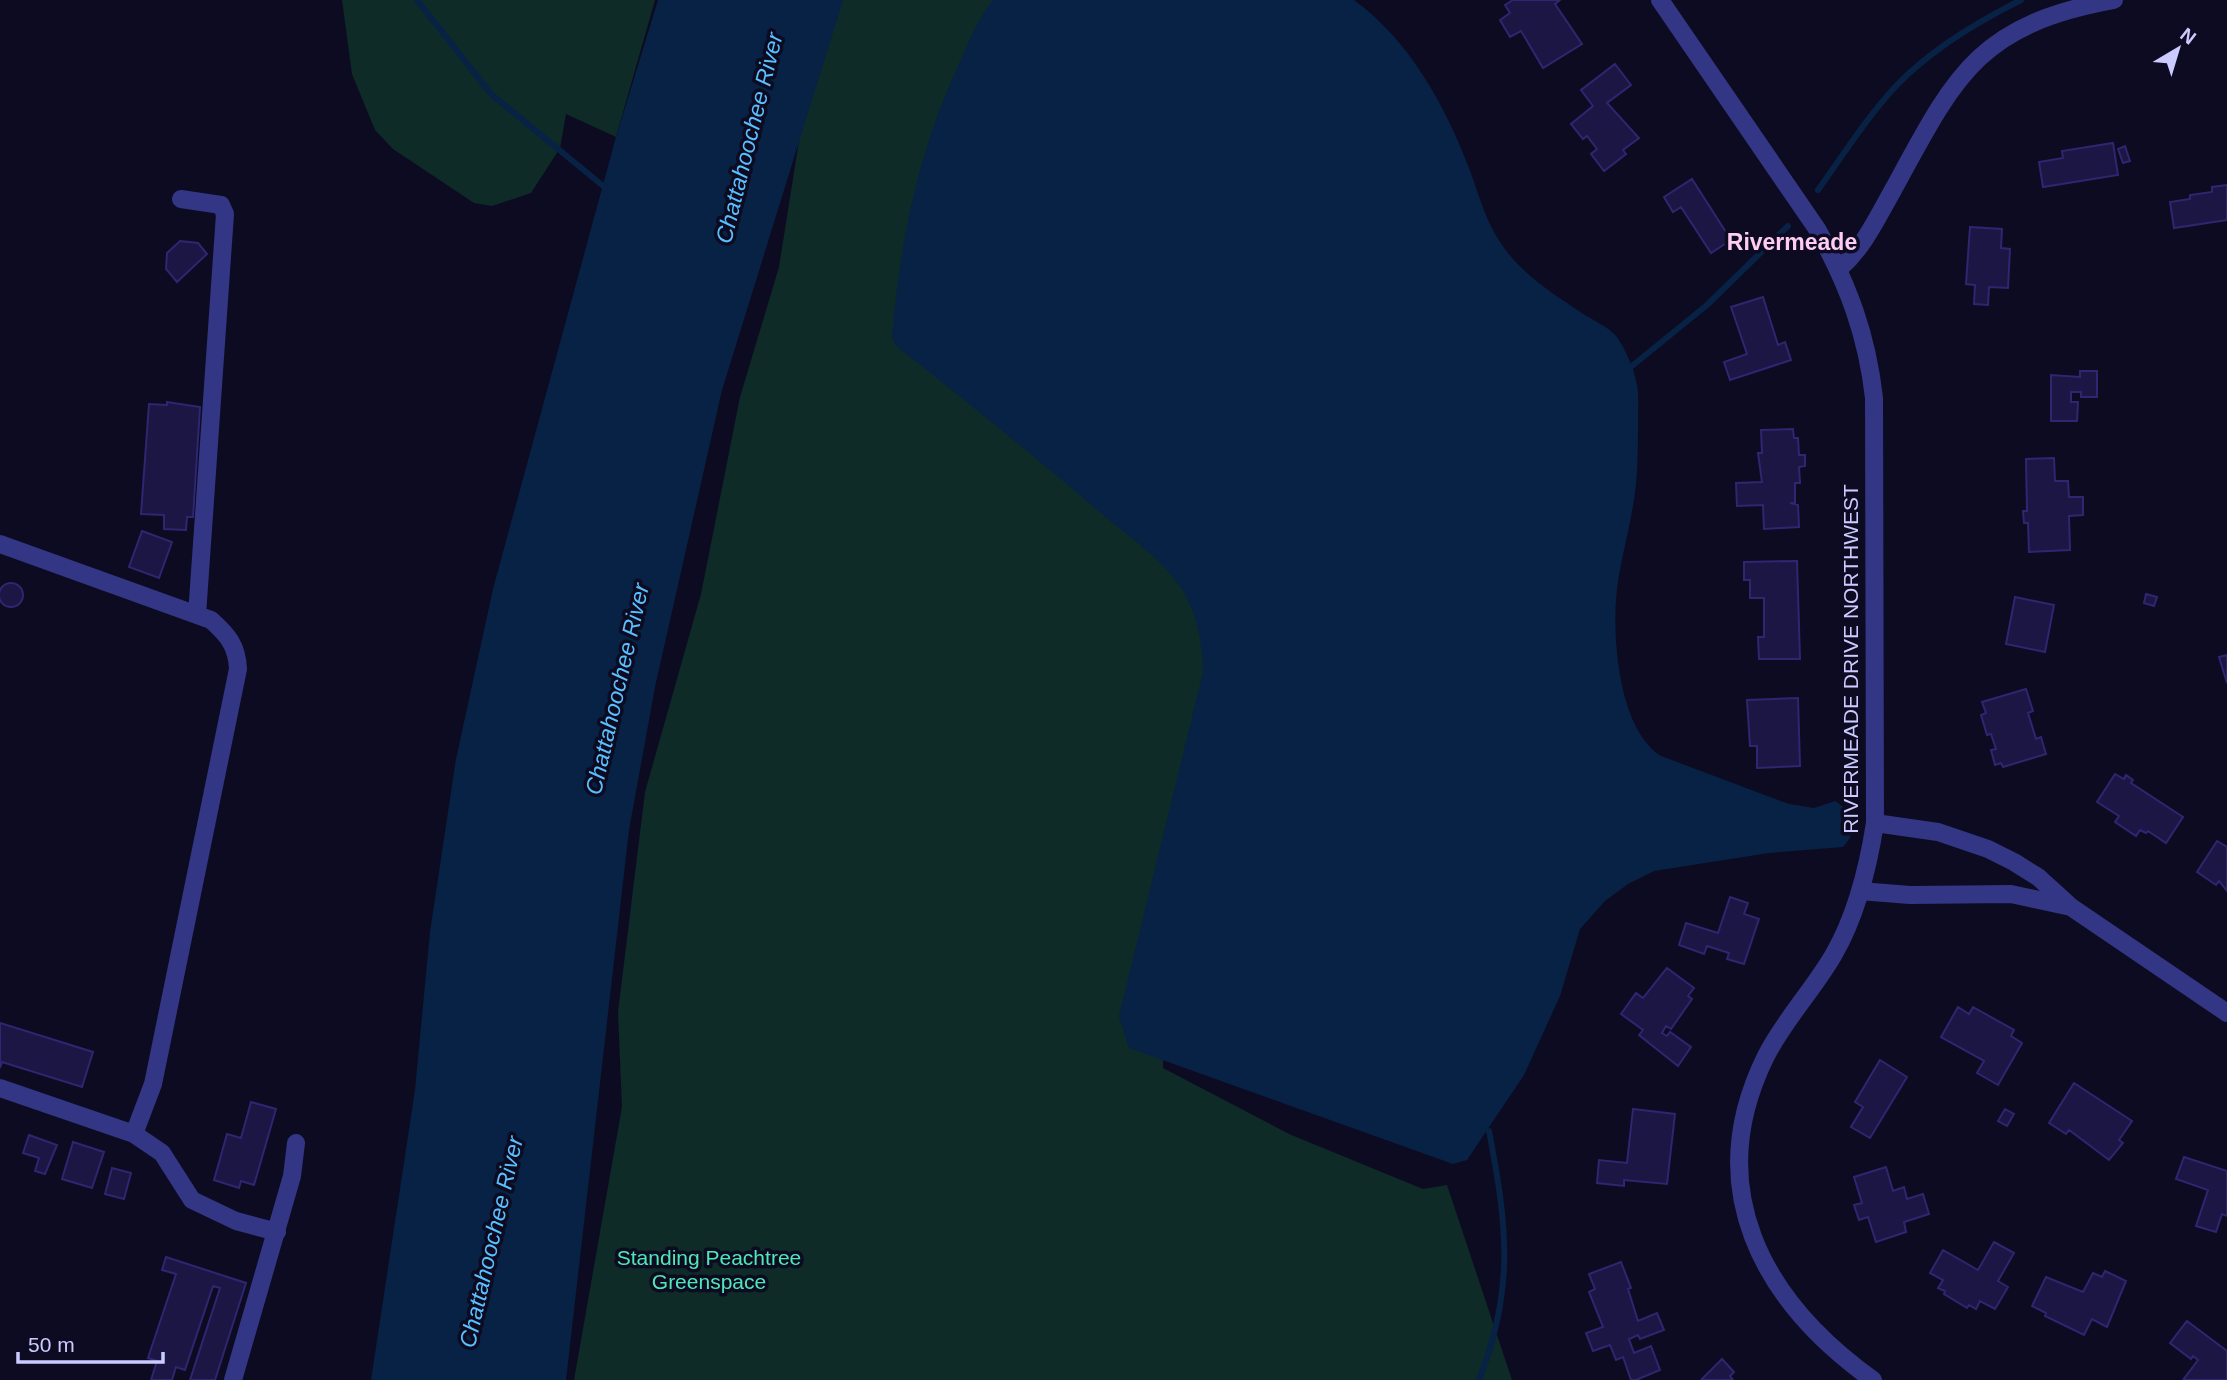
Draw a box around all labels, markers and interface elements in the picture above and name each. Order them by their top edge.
north arrow [2143,14,2213,84]
text: N [2176,23,2200,48]
water label: Chattahoochee River [710,29,788,246]
district label: Rivermeade [1727,229,1857,255]
street label: RIVERMEADE DRIVE NORTHWEST [1839,484,1862,834]
water label: Chattahoochee River [580,580,654,797]
water label: Chattahoochee River [454,1133,528,1350]
park label: Standing Peachtree Greenspace [617,1246,801,1293]
scale bar [18,1320,163,1364]
text: 50 m [28,1333,75,1356]

